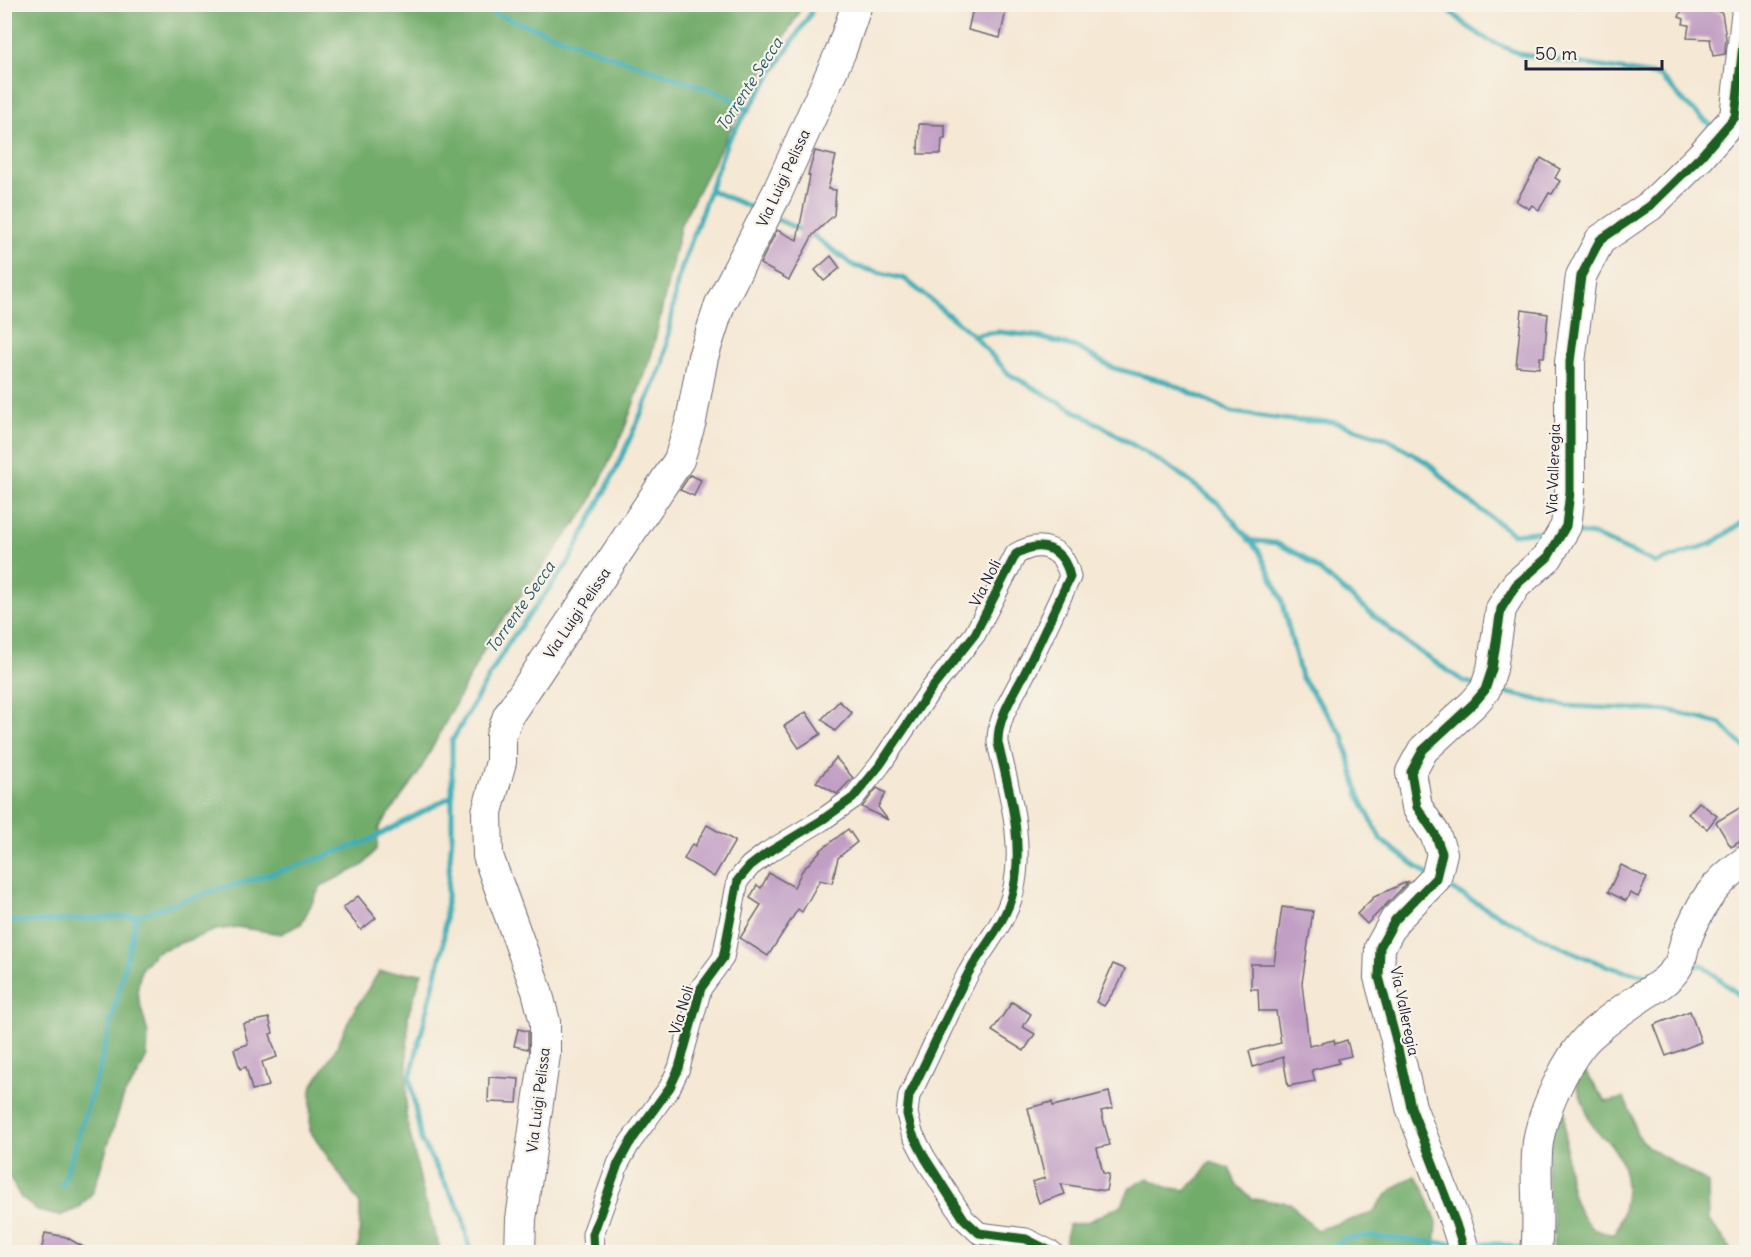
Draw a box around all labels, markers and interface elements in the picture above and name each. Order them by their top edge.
water label: Torrente Secca [711,33,787,134]
scale bar [1526,33,1662,71]
text: 50 m [1535,42,1577,65]
street label: Via Luigi Pelissa [752,126,814,230]
street label: Via Valleregia [1542,423,1564,515]
street label: Via Noli [965,556,1005,610]
water label: Torrente Secca [481,557,559,657]
street label: Via Luigi Pelissa [540,564,615,662]
street label: Via Valleregia [1386,964,1424,1058]
street label: Via Noli [665,983,697,1037]
street label: Via Luigi Pelissa [522,1046,554,1154]

